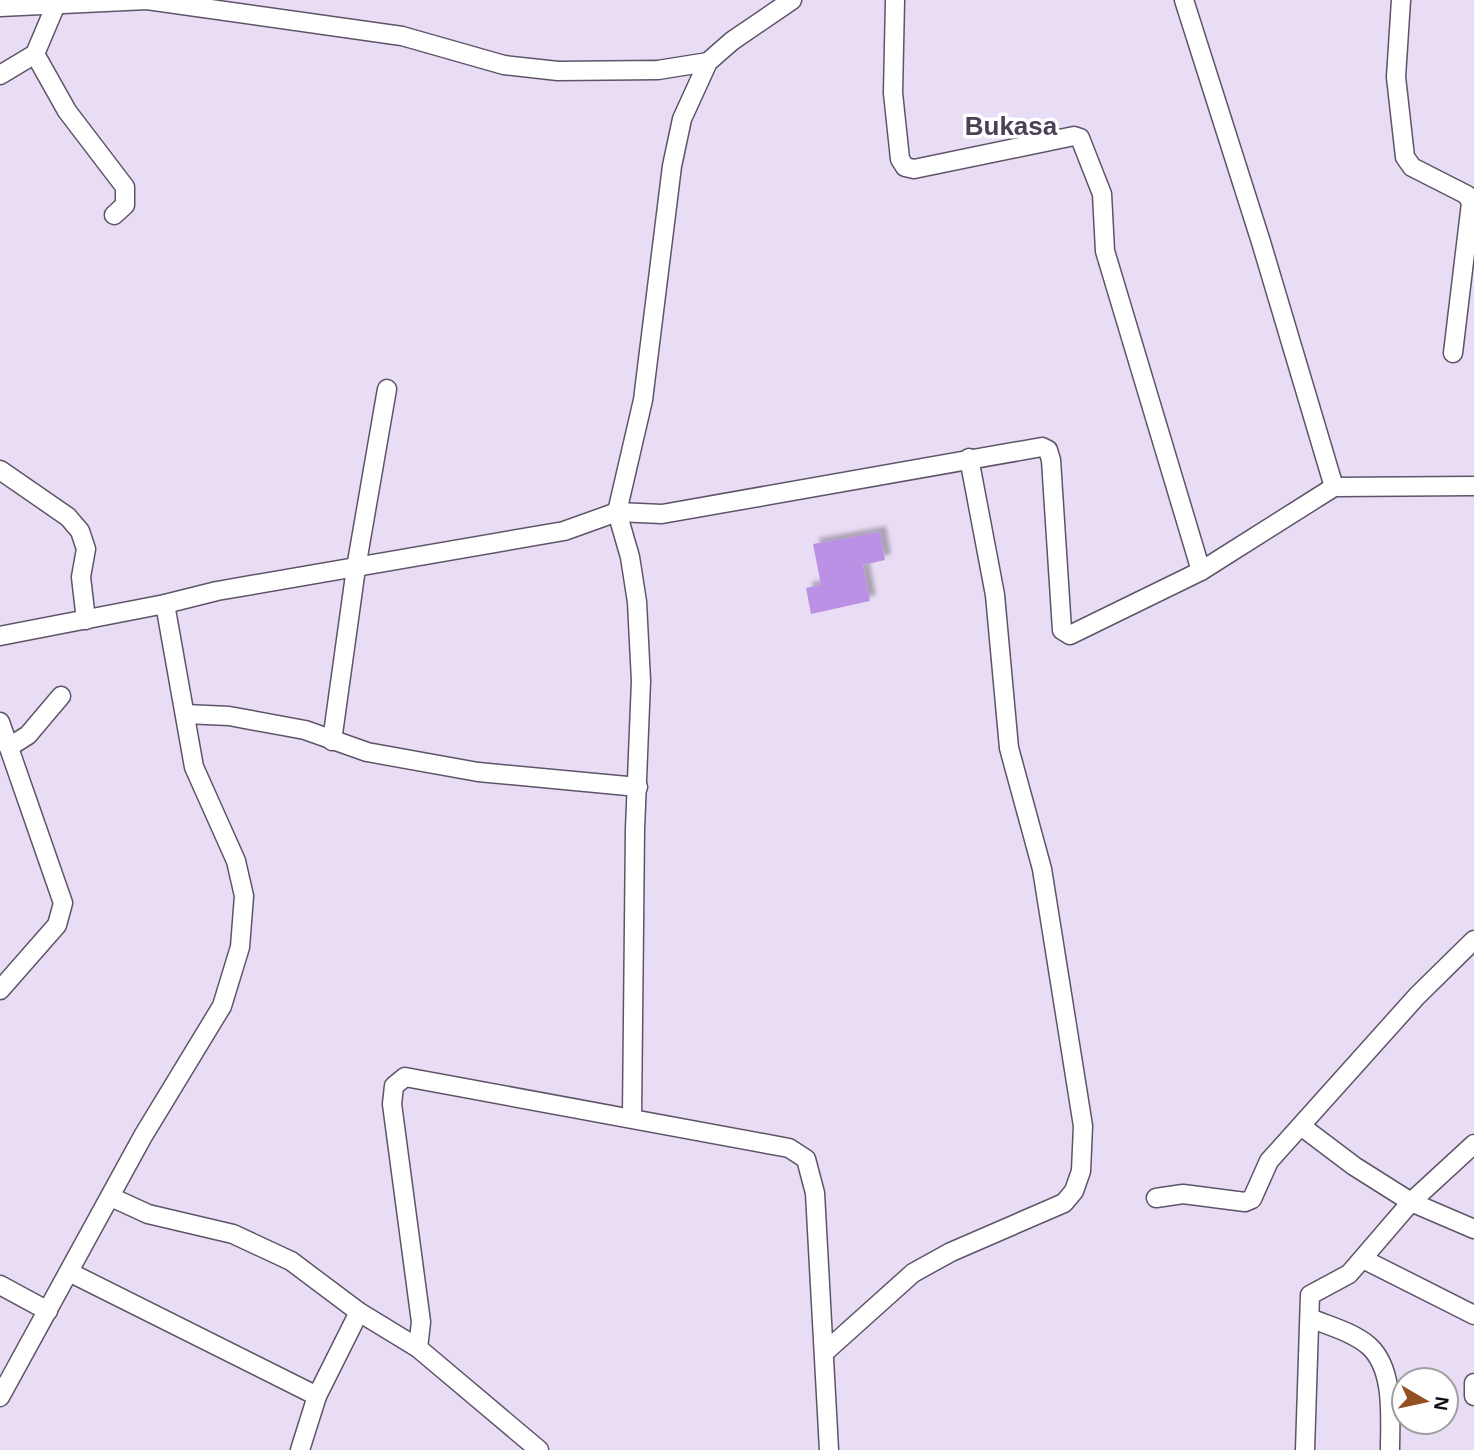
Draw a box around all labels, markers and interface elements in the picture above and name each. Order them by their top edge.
district label: Bukasa [965,111,1058,141]
north arrow [1390,1366,1460,1436]
text: N [1430,1395,1453,1412]

